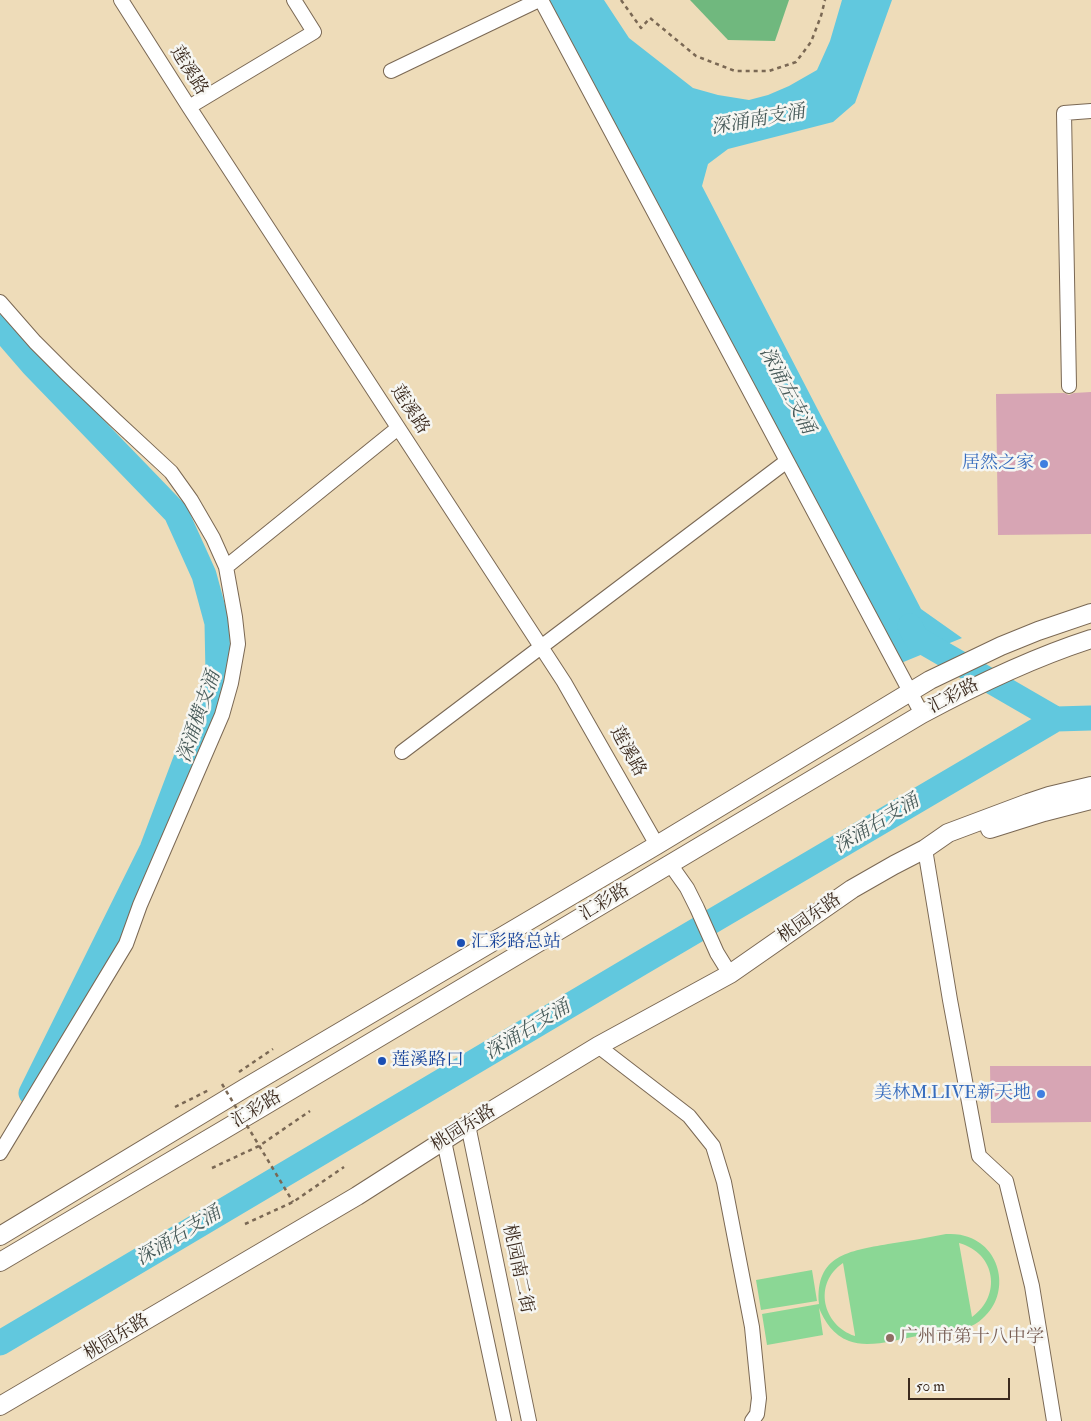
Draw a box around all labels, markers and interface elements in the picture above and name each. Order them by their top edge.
street label: 莲溪路 [165,42,211,100]
water label: 深涌南支涌 [709,102,807,140]
water label: 深涌左支涌 [754,344,818,438]
street label: 莲溪路 [385,381,433,439]
place label: 居然之家 [962,453,1034,475]
marker: 居然之家 [1038,458,1050,470]
water label: 深涌横支涌 [174,668,226,766]
street label: 汇彩路 [925,675,983,719]
street label: 莲溪路 [604,723,650,781]
water label: 深涌右支涌 [830,791,924,859]
street label: 汇彩路 [576,880,634,926]
street label: 桃园东路 [774,890,846,948]
place label: 汇彩路总站 [471,932,561,954]
marker: 汇彩路总站 [455,937,467,949]
water label: 深涌右支涌 [481,997,575,1065]
place label: 莲溪路口 [392,1050,464,1072]
marker: 莲溪路口 [376,1055,388,1067]
place label: 美林M.LIVE新天地 [874,1083,1031,1105]
street label: 汇彩路 [228,1087,286,1133]
marker: 美林M.LIVE新天地 [1035,1088,1047,1100]
street label: 桃园东路 [428,1101,500,1157]
water label: 深涌右支涌 [132,1203,226,1271]
street label: 桃园南二街 [497,1223,537,1315]
street label: 桃园东路 [81,1310,153,1366]
place label: 广州市第十八中学 [900,1327,1044,1349]
marker: 广州市第十八中学 [884,1332,896,1344]
scale bar [911,1368,1014,1400]
text: 50 m [916,1377,945,1396]

